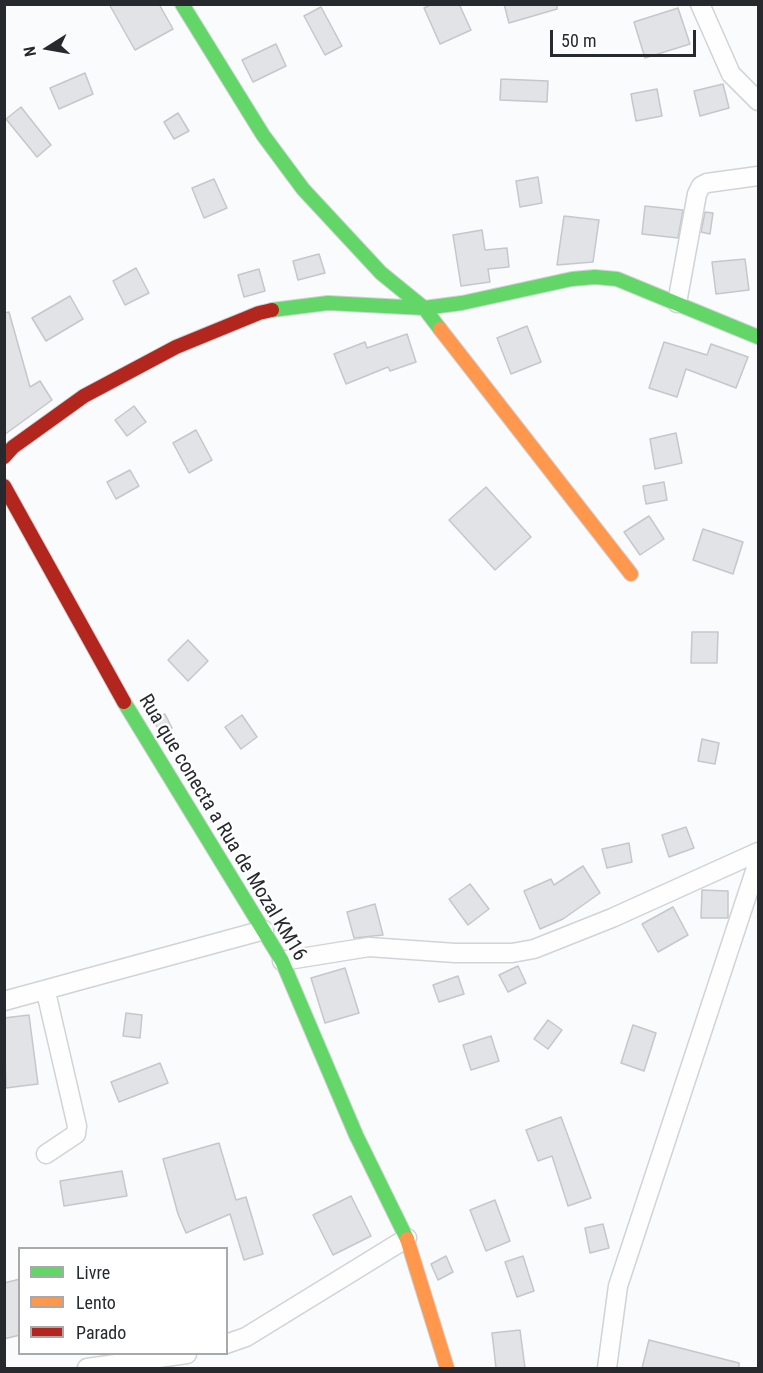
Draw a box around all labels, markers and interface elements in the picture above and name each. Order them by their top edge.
north arrow [18,18,78,78]
scale bar [553,18,698,56]
text: 50 m [561,30,596,51]
text: N [20,45,40,58]
street label: Rua que conecta a Rua de Mozal KM16 [133,690,311,966]
legend [18,1247,228,1355]
text: Livre [76,1262,110,1283]
text: Lento [76,1292,116,1313]
text: Parado [76,1322,126,1343]

